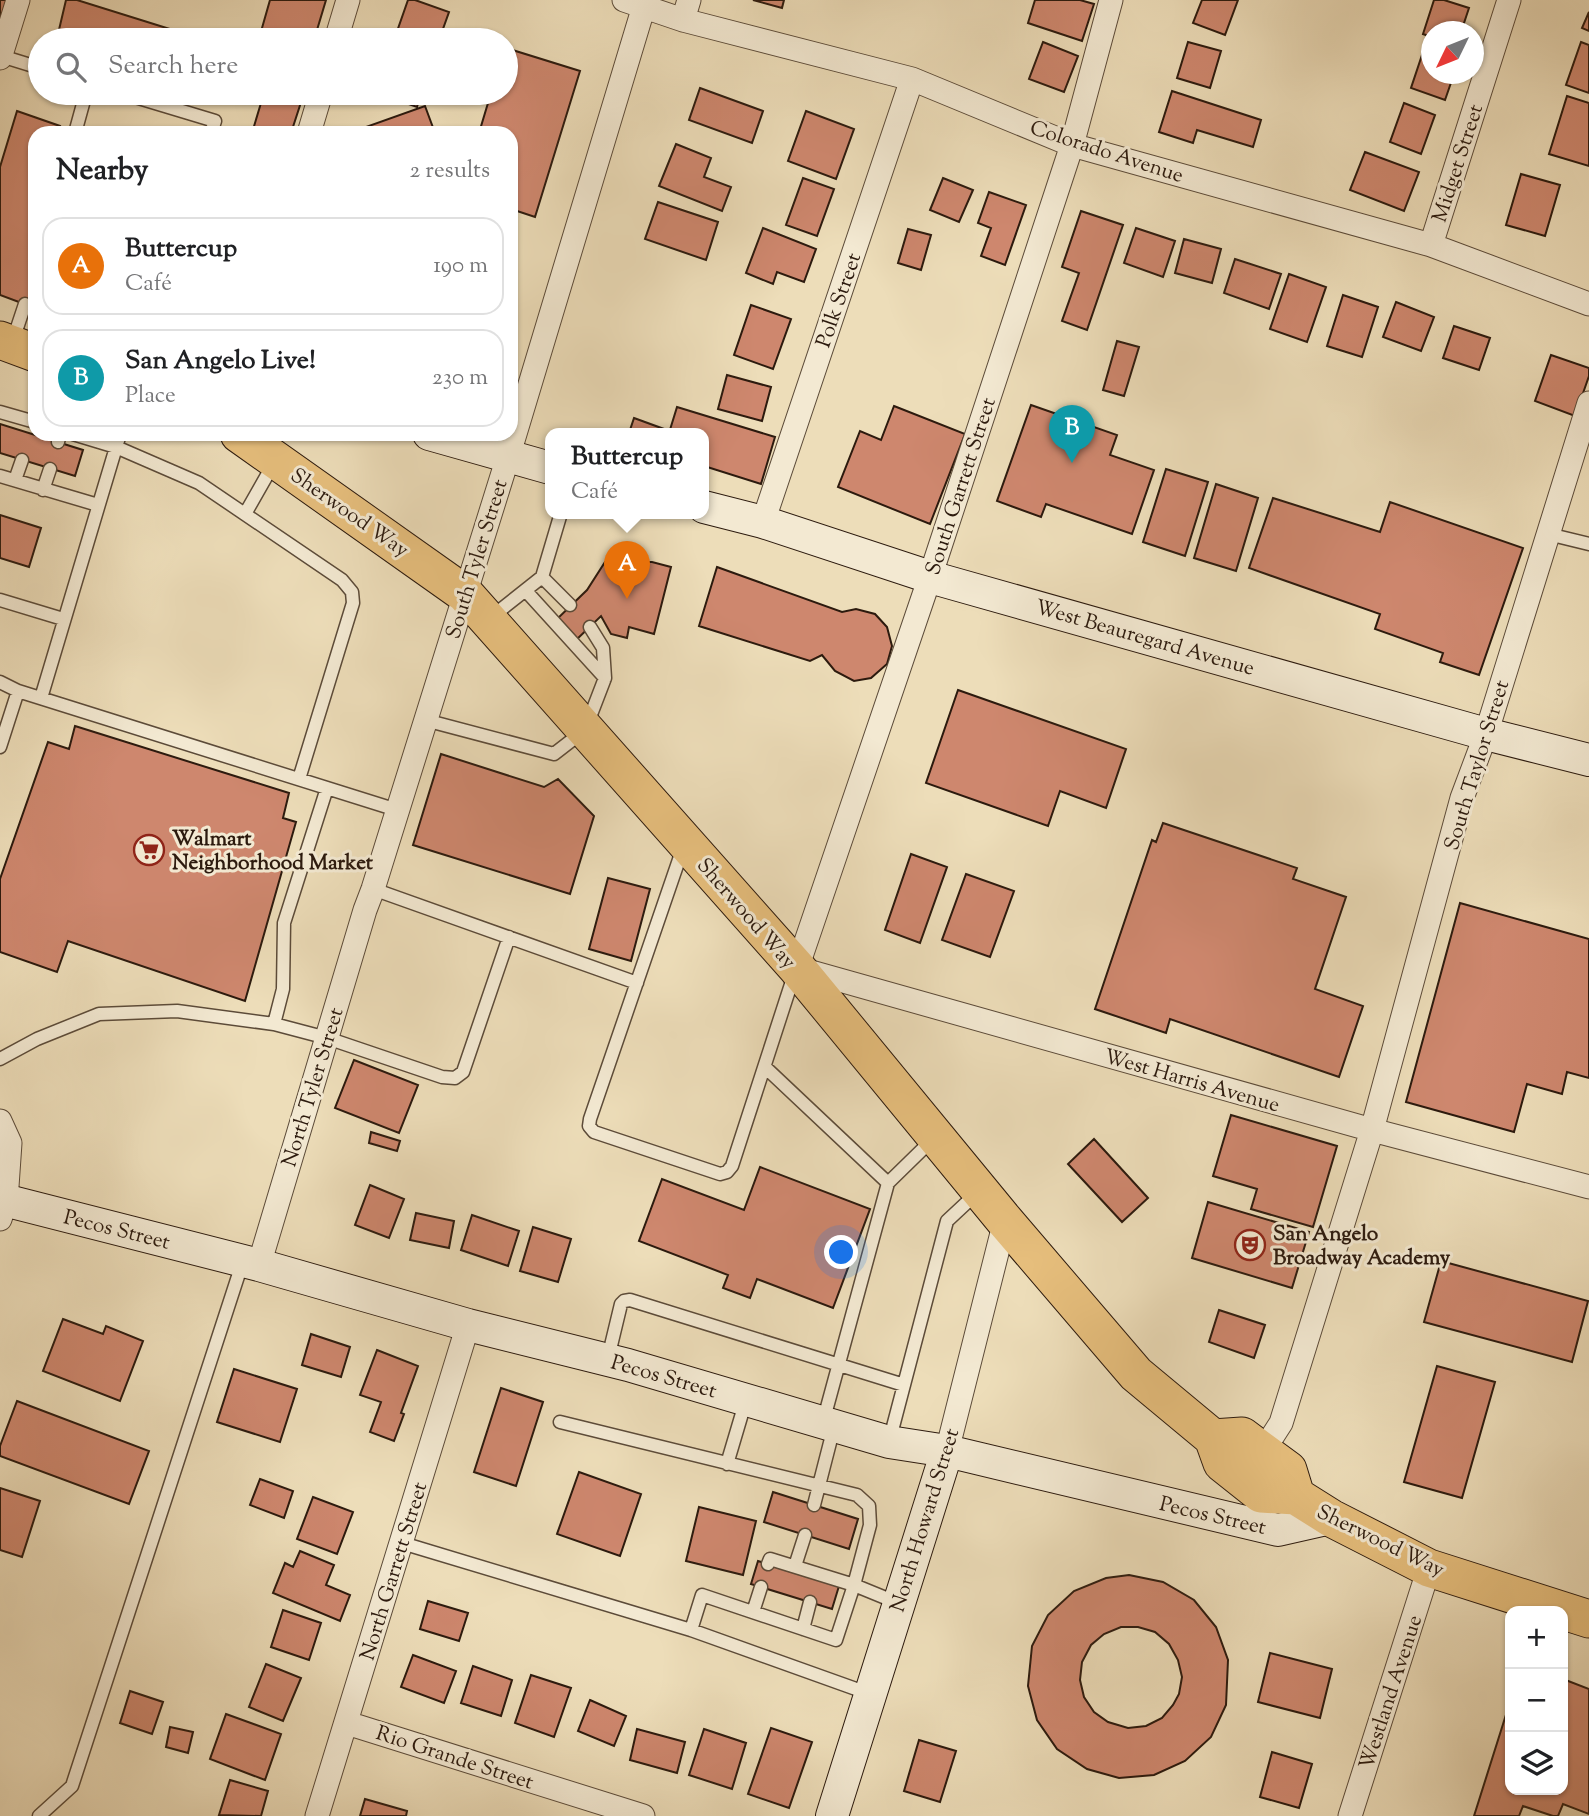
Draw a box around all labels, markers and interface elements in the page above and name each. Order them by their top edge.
north arrow [1421,21,1484,84]
search box [28,28,518,105]
icon: search [52,48,90,86]
text: Search here [108,48,238,85]
street label: Midget Street [1426,101,1492,227]
street label: Colorado Avenue [1026,114,1187,192]
text: Nearby [56,150,148,193]
text: 2 results [410,155,490,188]
text: Buttercup [125,231,237,268]
street label: Polk Street [810,249,870,352]
text: A [72,250,90,283]
text: 190 m [433,250,488,283]
text: Café [125,268,172,301]
text: San Angelo Live! [125,343,316,380]
text: B [74,362,88,395]
text: 230 m [432,362,488,395]
text: Place [125,380,176,413]
street label: South Garrett Street [919,394,1005,579]
pin: B [1049,405,1095,463]
popup [545,428,709,519]
text: Buttercup [571,439,683,476]
street label: Sherwood Way [283,462,415,566]
street label: South Tyler Street [439,476,516,643]
text: Café [571,476,618,509]
pin: A [604,541,650,599]
street label: West Beauregard Avenue [1031,593,1258,685]
street label: South Taylor Street [1438,677,1518,854]
place label: Walmart Neighborhood Market [172,825,374,879]
supermarket icon: Walmart Neighborhood Market [132,833,166,867]
street label: Sherwood Way [689,852,803,977]
street label: North Tyler Street [275,1004,352,1171]
street label: West Harris Avenue [1100,1042,1283,1121]
street label: Pecos Street [60,1203,173,1259]
place label: San Angelo Broadway Academy [1273,1220,1451,1274]
theatre icon: San Angelo Broadway Academy [1233,1228,1267,1262]
your location [824,1235,858,1269]
street label: Pecos Street [607,1349,720,1407]
street label: North Howard Street [884,1425,968,1616]
street label: North Garrett Street [354,1479,436,1664]
street label: Pecos Street [1156,1490,1269,1544]
street label: Sherwood Way [1311,1498,1449,1586]
map controls [1505,1606,1568,1795]
button: + [1505,1606,1568,1669]
street label: Westland Avenue [1353,1612,1431,1774]
button: − [1505,1669,1568,1732]
street label: Rio Grande Street [372,1719,537,1799]
button: layers [1505,1732,1568,1795]

